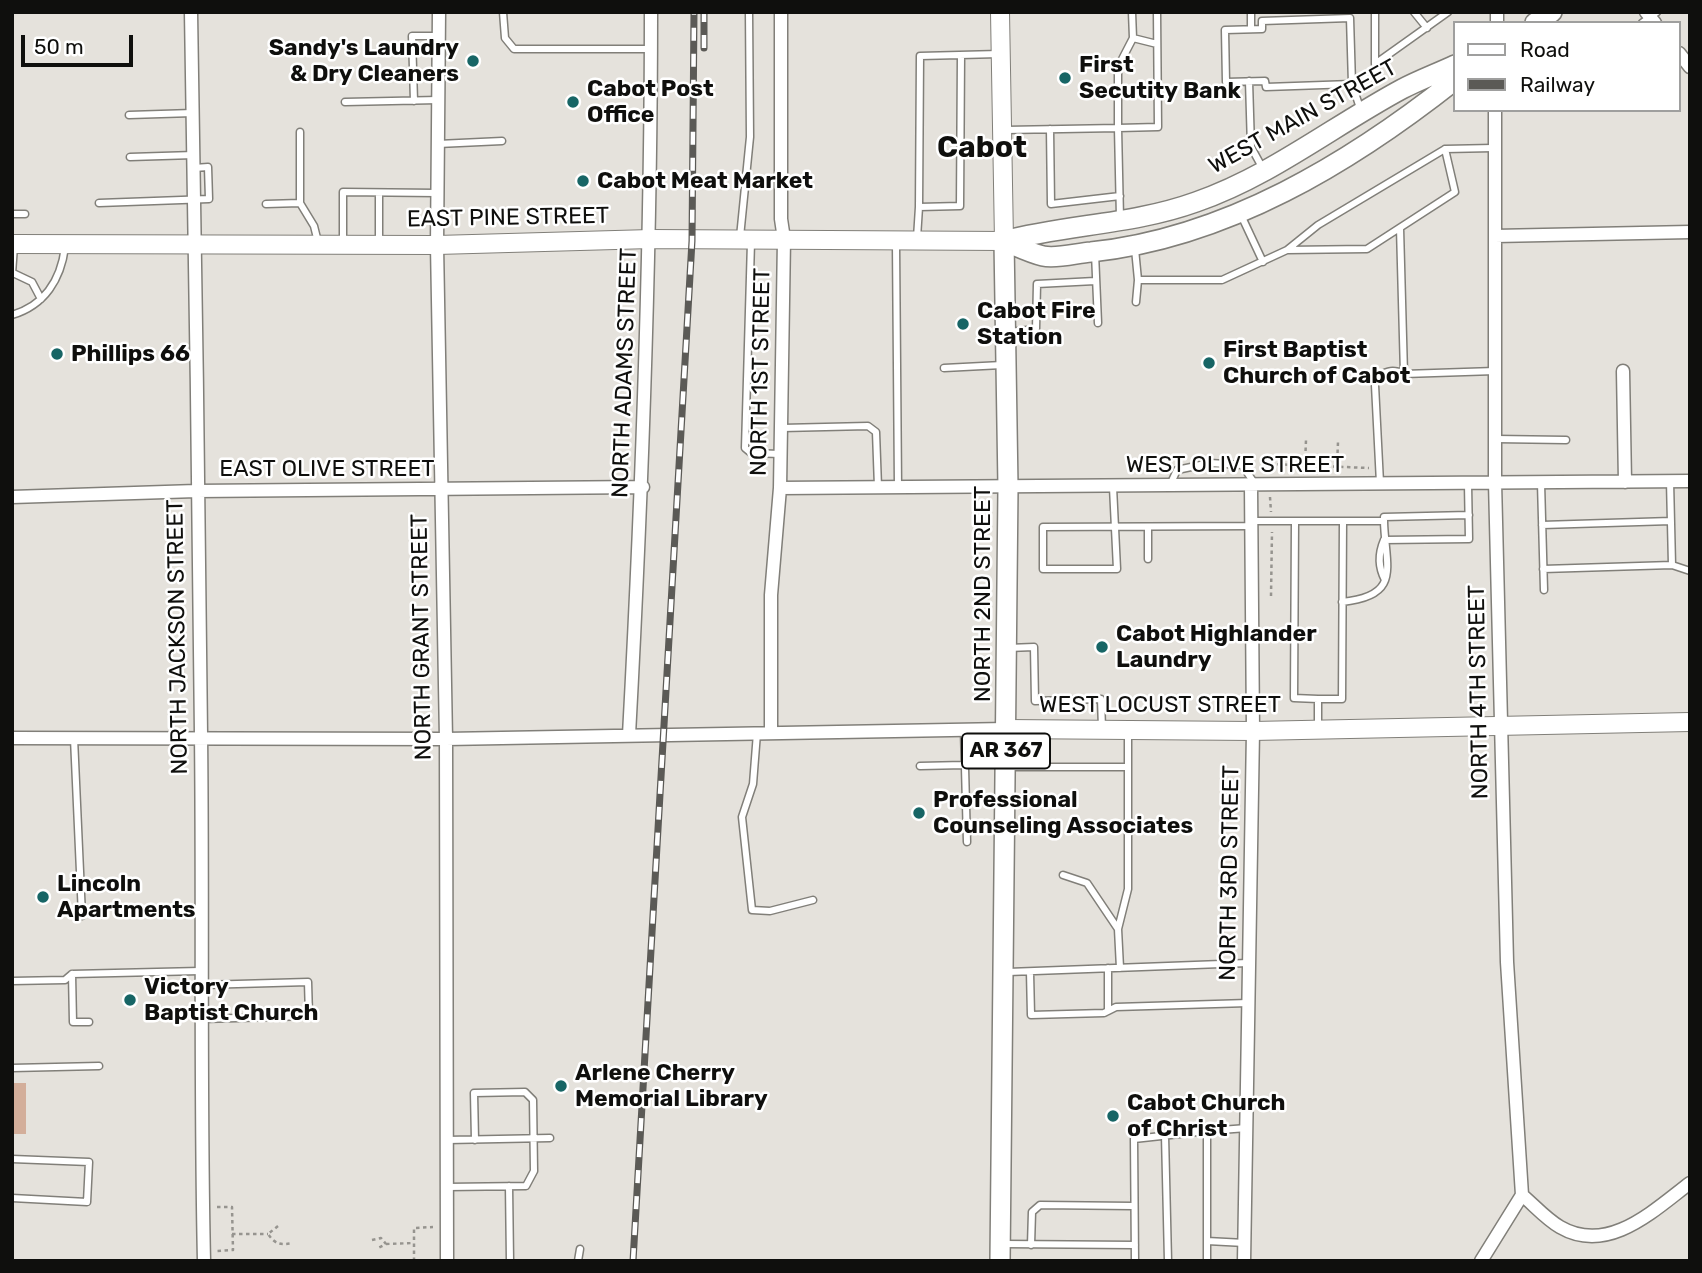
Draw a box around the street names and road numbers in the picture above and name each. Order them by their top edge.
street label: WEST MAIN STREET [1204,54,1402,180]
street label: EAST PINE STREET [407,202,609,234]
street label: NORTH ADAMS STREET [607,248,643,498]
street label: NORTH 1ST STREET [745,268,777,476]
street label: WEST OLIVE STREET [1126,451,1344,479]
street label: EAST OLIVE STREET [219,455,435,483]
street label: NORTH 2ND STREET [969,486,997,702]
street label: NORTH JACKSON STREET [162,499,194,775]
street label: NORTH GRANT STREET [406,513,438,761]
street label: NORTH 4TH STREET [1463,584,1495,800]
street label: WEST LOCUST STREET [1039,691,1281,719]
road number: AR 367 [962,734,1050,768]
street label: NORTH 3RD STREET [1214,765,1246,981]

